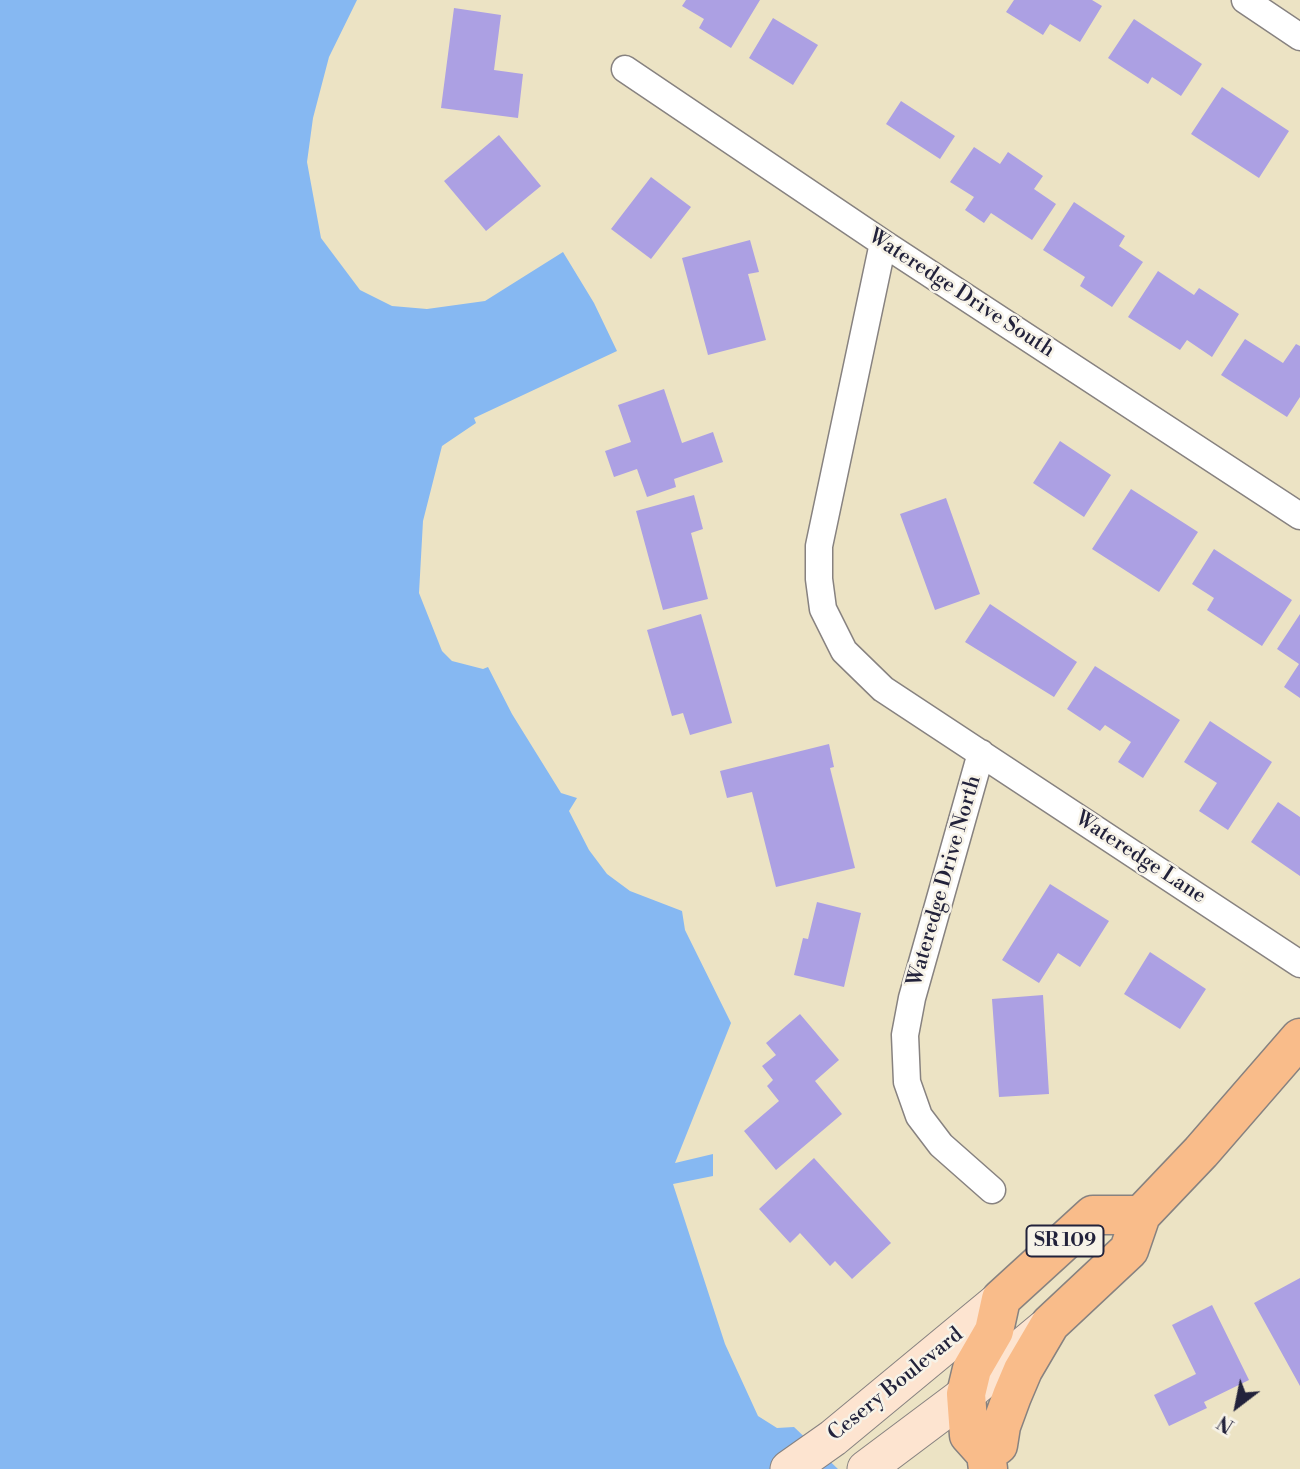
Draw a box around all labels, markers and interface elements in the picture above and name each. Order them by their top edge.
street label: Wateredge Drive South [863,224,1059,364]
street label: Wateredge Drive North [903,773,987,989]
street label: Wateredge Lane [1070,806,1210,910]
road number: SR 109 [1026,1226,1104,1256]
street label: Cesery Boulevard [823,1323,969,1447]
north arrow [1202,1371,1272,1441]
text: N [1213,1410,1239,1438]

